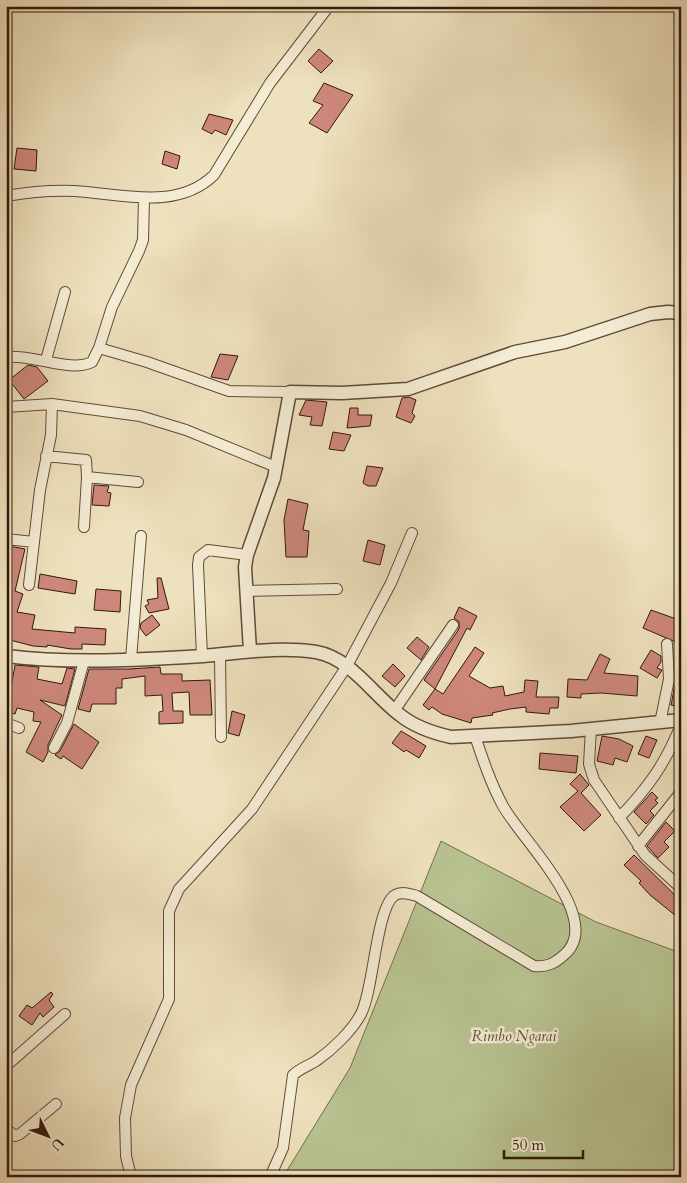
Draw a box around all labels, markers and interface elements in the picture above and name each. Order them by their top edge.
park label: Rimbo Ngarai [472,1026,557,1046]
north arrow [22,1110,72,1160]
scale bar [504,1128,583,1160]
text: U [46,1134,68,1155]
text: 50 m [512,1135,544,1155]

